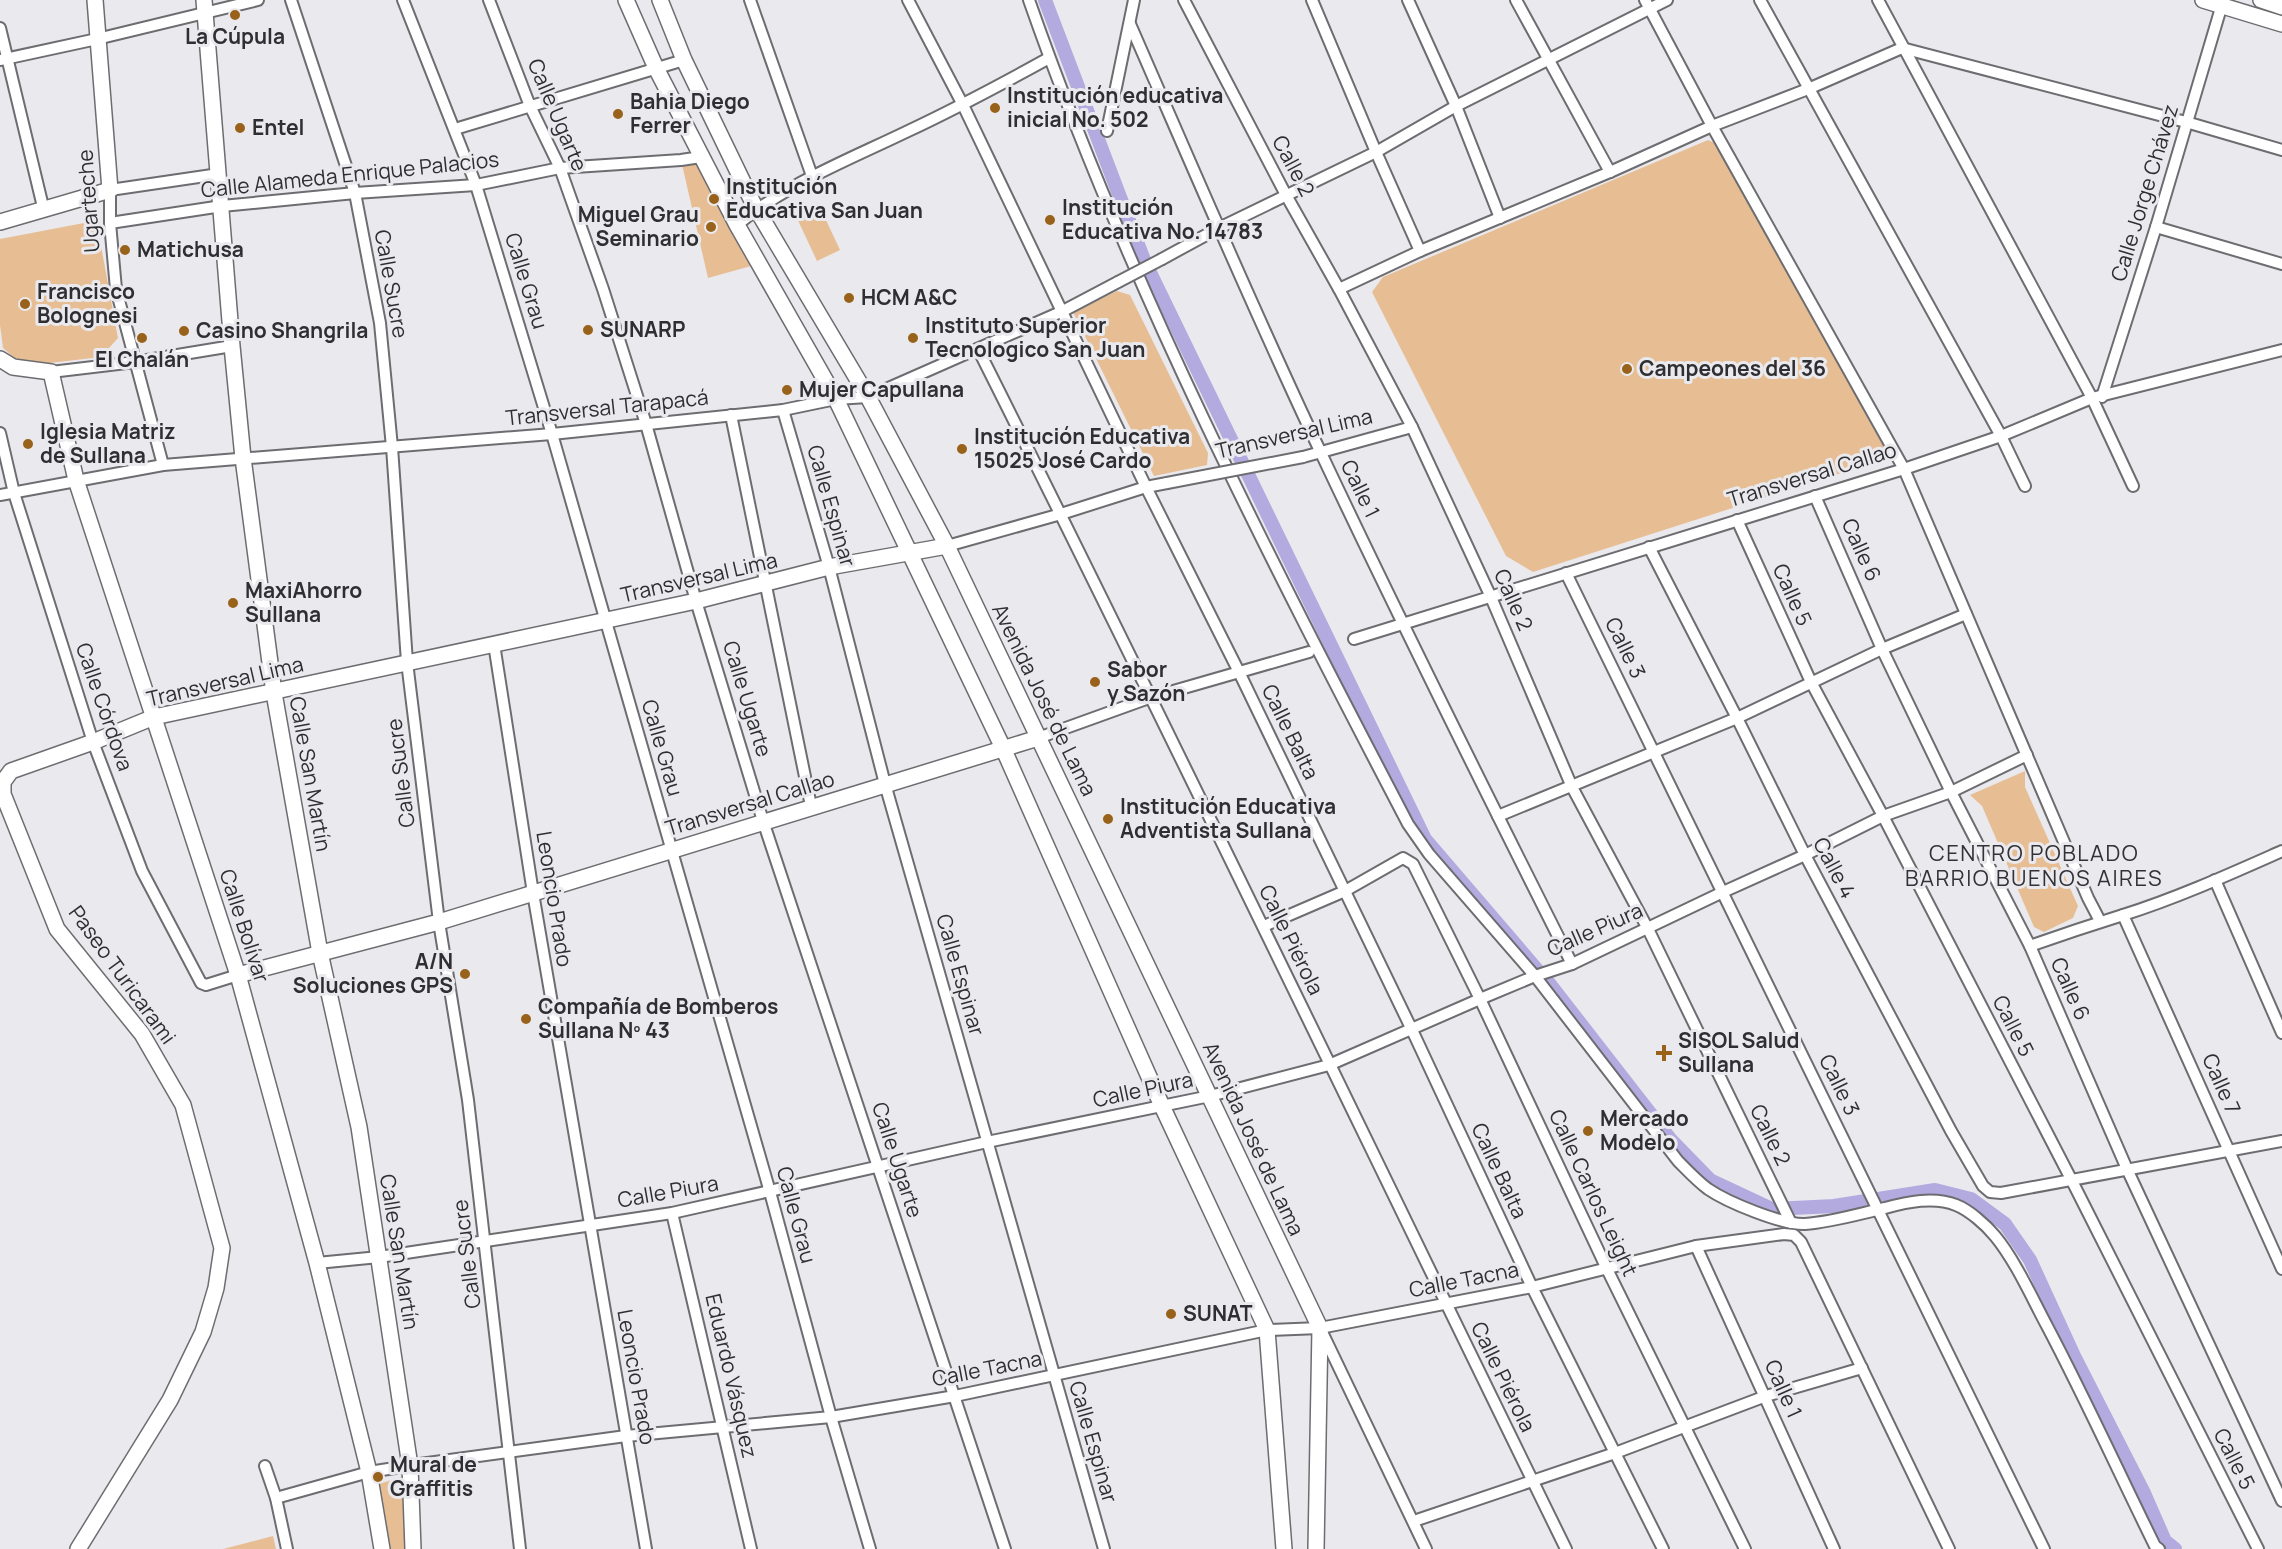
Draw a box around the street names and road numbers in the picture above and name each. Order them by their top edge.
street label: Calle Ugarte [522,54,594,175]
street label: Calle Jorge Chávez [2104,101,2184,285]
street label: Calle 2 [1266,130,1321,201]
street label: Calle Alameda Enrique Palacios [200,144,500,204]
street label: Ugarteche [70,149,106,253]
street label: Calle Sucre [369,227,415,340]
street label: Calle Grau [499,229,555,332]
street label: Transversal Tarapacá [504,382,710,432]
street label: Transversal Lima [1213,401,1375,465]
street label: Transversal Callao [1724,435,1900,513]
street label: Calle Espinar [801,442,863,570]
street label: Calle 1 [1335,455,1387,522]
street label: Calle 6 [1836,514,1888,585]
street label: Transversal Lima [618,545,780,609]
street label: Calle 5 [1767,559,1819,630]
street label: Calle 2 [1488,564,1540,635]
street label: Avenida José de Lama [986,599,1104,800]
street label: Calle 3 [1599,612,1653,683]
street label: Calle Ugarte [717,637,779,760]
street label: Calle Córdova [70,639,140,775]
street label: Transversal Lima [144,649,306,713]
street label: Calle Balta [1256,679,1326,784]
street label: Calle San Martín [284,694,338,854]
street label: Calle Grau [636,696,690,799]
street label: Calle Sucre [379,717,421,829]
street label: Transversal Callao [662,764,838,842]
street label: Leoncio Prado [530,829,580,969]
street label: Calle 4 [1807,832,1863,903]
street label: Calle Bolívar [214,866,277,986]
street label: Calle Piérola [1253,880,1331,999]
street label: Calle Piura [1542,896,1647,963]
street label: Paseo Turicarami [63,899,183,1049]
street label: Calle Espinar [930,911,992,1039]
street label: Calle 6 [2045,953,2097,1024]
street label: Calle 5 [1987,990,2041,1061]
street label: Avenida José de Lama [1197,1037,1311,1240]
street label: Calle 3 [1813,1049,1867,1120]
street label: Calle 7 [2196,1049,2248,1118]
street label: Calle Piura [1090,1065,1196,1113]
street label: Calle Ugarte [866,1098,930,1221]
street label: Calle 2 [1744,1099,1798,1170]
street label: Calle Carlos Leight [1543,1105,1645,1280]
street label: Calle Balta [1466,1118,1534,1223]
street label: Calle Grau [771,1163,823,1266]
street label: Calle Piura [615,1168,720,1214]
street label: Calle San Martín [374,1172,426,1332]
street label: Calle Sucre [445,1198,487,1310]
street label: Calle Tacna [1406,1255,1521,1303]
street label: Eduardo Vásquez [699,1291,764,1461]
street label: Leoncio Prado [611,1307,663,1447]
street label: Calle Piérola [1465,1317,1543,1436]
street label: Calle Tacna [929,1344,1044,1392]
street label: Calle 1 [1759,1355,1809,1422]
street label: Calle Espinar [1063,1378,1125,1506]
street label: Calle 5 [2208,1423,2262,1494]

